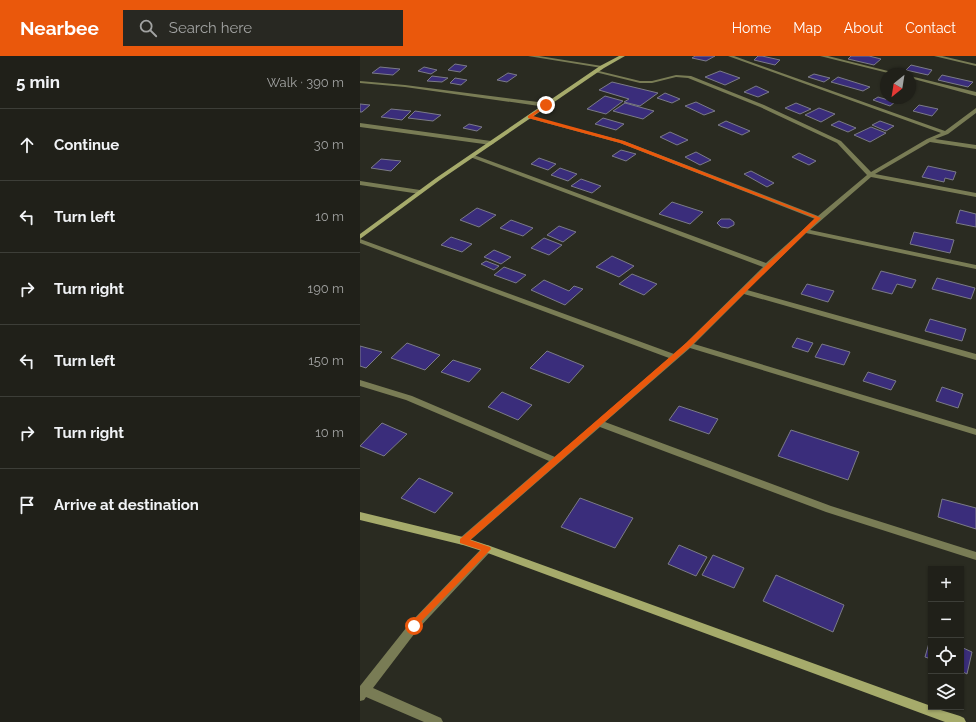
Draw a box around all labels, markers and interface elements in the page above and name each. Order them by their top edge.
search box [123,10,403,46]
text: Nearbee [20,17,99,39]
icon: search [137,17,159,39]
text: Search here [169,19,252,37]
text: Home [732,20,771,36]
text: Map [793,20,822,36]
text: About [844,20,883,36]
text: Contact [905,20,956,36]
north arrow [880,68,916,104]
text: 5 min [16,72,60,92]
text: Walk · 390 m [267,75,344,90]
route end [537,96,555,114]
icon: ahead [16,134,38,156]
text: Continue [54,136,119,154]
text: 30 m [314,137,344,152]
icon: left [16,206,38,228]
text: Turn left [54,208,115,226]
text: 10 m [315,209,344,224]
icon: right [16,278,38,300]
text: Turn right [54,280,124,298]
text: 190 m [308,281,344,296]
icon: left [16,350,38,372]
text: Turn left [54,352,115,370]
text: 150 m [308,353,344,368]
icon: right [16,422,38,444]
text: Turn right [54,424,124,442]
text: 10 m [315,425,344,440]
icon: arrive [16,494,38,516]
text: Arrive at destination [54,496,199,514]
map controls [928,566,964,710]
button: + [928,566,964,602]
button: − [928,602,964,638]
route start [405,617,423,635]
button: locate [928,638,964,674]
button: layers [928,674,964,710]

